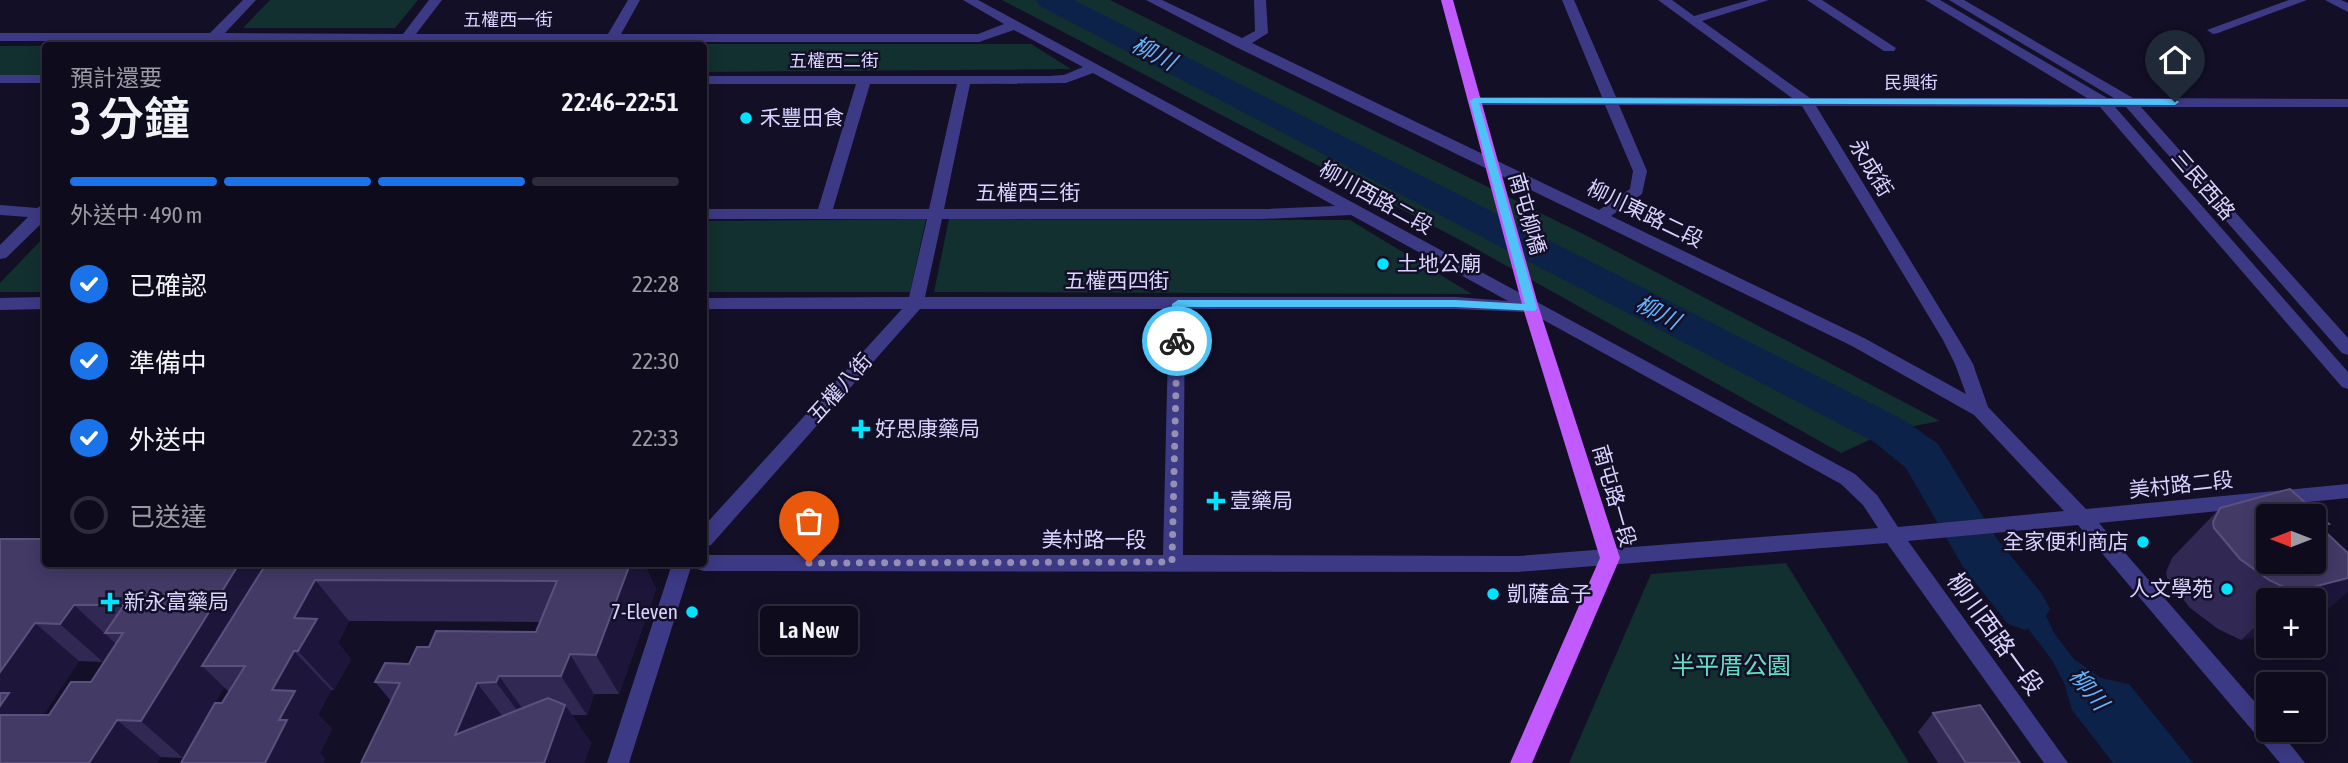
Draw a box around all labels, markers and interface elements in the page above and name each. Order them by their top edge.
street label: 五權西一街 [463,9,553,30]
pin [2145,30,2205,102]
water label: 柳川 [1128,31,1183,76]
icon: home [2156,41,2194,79]
street label: 五權西二街 [789,50,879,71]
text: 預計還要 [70,65,162,91]
street label: 民興街 [1884,72,1938,93]
text: 22:46–22:51 [562,87,679,117]
text: 3 分鐘 [70,92,190,145]
place label: 禾豐田食 [760,105,844,129]
marker: 禾豐田食 [738,110,754,126]
street label: 永成街 [1845,134,1898,201]
street label: 三民西路 [2167,145,2240,224]
street label: 柳川西路二段 [1316,156,1437,238]
street label: 南屯柳橋 [1505,170,1551,257]
street label: 柳川東路二段 [1584,175,1707,252]
street label: 五權西三街 [976,180,1081,204]
text: 外送中 · 490 m [70,202,202,228]
place label: 土地公廟 [1397,251,1481,275]
marker: 土地公廟 [1375,256,1391,272]
icon: check [70,265,108,303]
street label: 五權西四街 [1065,268,1170,292]
text: 已確認 [129,271,207,301]
text: 22:28 [632,271,679,297]
water label: 柳川 [1632,290,1687,335]
courier [1142,306,1212,376]
icon: bike [1158,322,1196,360]
icon: check [70,342,108,380]
text: 準備中 [129,348,207,378]
text: 22:30 [632,348,679,374]
street label: 五權八街 [802,348,876,427]
place label: 好思康藥局 [875,416,980,440]
icon: check [70,419,108,457]
marker: 好思康藥局 [853,421,869,437]
text: 外送中 [129,425,207,455]
text: 22:33 [632,425,679,451]
street label: 南屯路一段 [1589,442,1641,549]
street label: 美村路二段 [2127,467,2234,501]
place label: 壹藥局 [1230,488,1293,512]
pin [779,491,839,563]
marker: 壹藥局 [1208,493,1224,509]
text: 已送達 [129,502,207,532]
icon: bag [790,502,828,540]
north arrow [2256,504,2326,574]
map controls [2256,504,2326,742]
street label: 美村路一段 [1042,527,1147,551]
place label: 全家便利商店 [2003,529,2129,553]
marker: 全家便利商店 [2135,534,2151,550]
street label: 柳川西路一段 [1942,568,2049,700]
place label: 人文學苑 [2129,576,2213,600]
place label: 凱薩盒子 [1507,581,1591,605]
marker: 人文學苑 [2219,581,2235,597]
marker: 凱薩盒子 [1485,586,1501,602]
button: + [2256,588,2326,658]
place label: 新永富藥局 [124,589,229,613]
marker: 新永富藥局 [102,594,118,610]
place label: 7-Eleven [611,599,678,623]
marker: 7-Eleven [684,604,700,620]
callout: La New [760,605,858,654]
text: La New [779,617,839,643]
park label: 半平厝公園 [1671,652,1791,679]
water label: 柳川 [2064,663,2115,717]
button: − [2256,672,2326,742]

